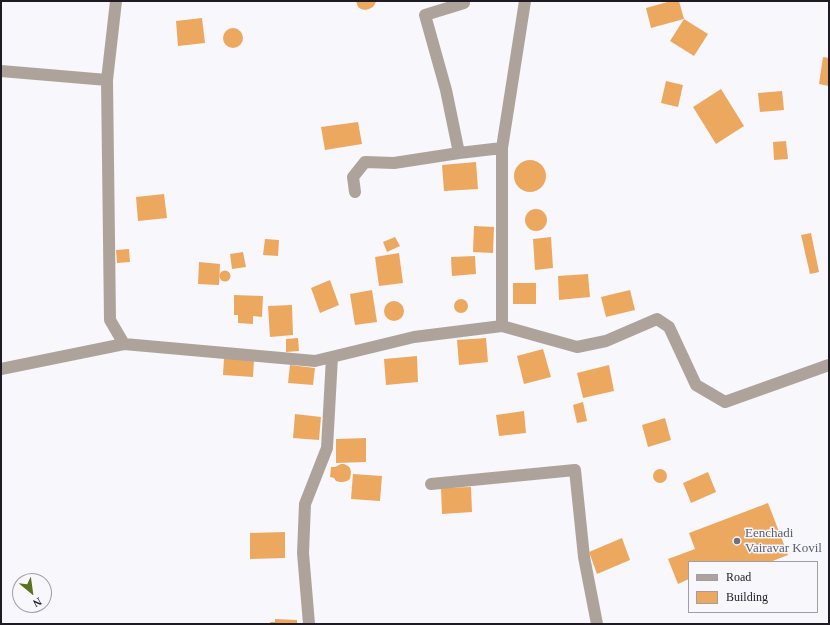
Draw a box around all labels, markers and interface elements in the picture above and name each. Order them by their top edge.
place label: Eenchadi Vairavar Kovil [745,526,822,557]
marker: Eenchadi Vairavar Kovil [732,536,742,546]
legend [688,561,818,613]
text: Road [726,570,751,584]
north arrow [12,573,52,613]
text: Building [726,590,768,604]
text: N [31,595,44,610]

